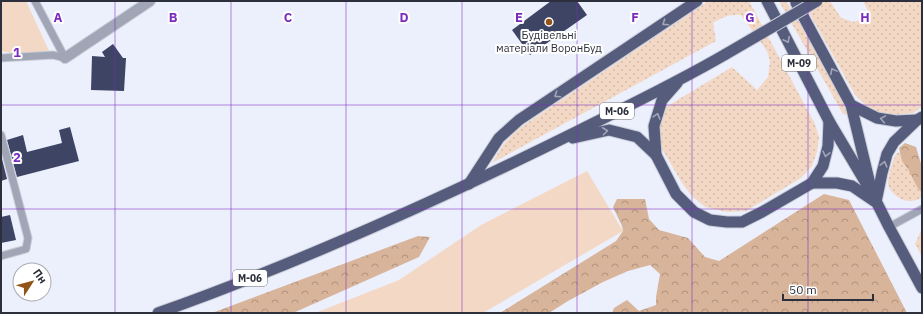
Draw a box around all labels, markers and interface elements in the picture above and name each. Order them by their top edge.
text: A [54,9,63,26]
text: B [169,9,178,26]
text: C [284,9,293,26]
text: D [399,9,409,26]
text: E [515,9,523,26]
text: F [631,9,639,26]
text: G [745,9,755,26]
text: H [860,9,870,26]
marker: Будівельні матеріали ВоронБуд [544,17,554,27]
one-way arrow [662,18,669,26]
place label: Будівельні матеріали ВоронБуд [496,28,602,55]
one-way arrow [782,36,790,43]
text: 1 [13,44,21,61]
road number: М-09 [782,55,816,71]
one-way arrow [830,68,837,75]
one-way arrow [554,90,561,98]
road number: М-06 [600,103,634,119]
one-way arrow [652,113,661,120]
one-way arrow [880,115,886,123]
one-way arrow [602,127,609,136]
text: 2 [13,149,21,166]
one-way arrow [822,151,830,157]
one-way arrow [879,160,888,167]
north arrow [12,262,52,302]
text: Пн [30,266,50,286]
road number: М-06 [233,270,267,286]
scale bar [783,276,873,302]
text: 50 m [789,282,817,297]

